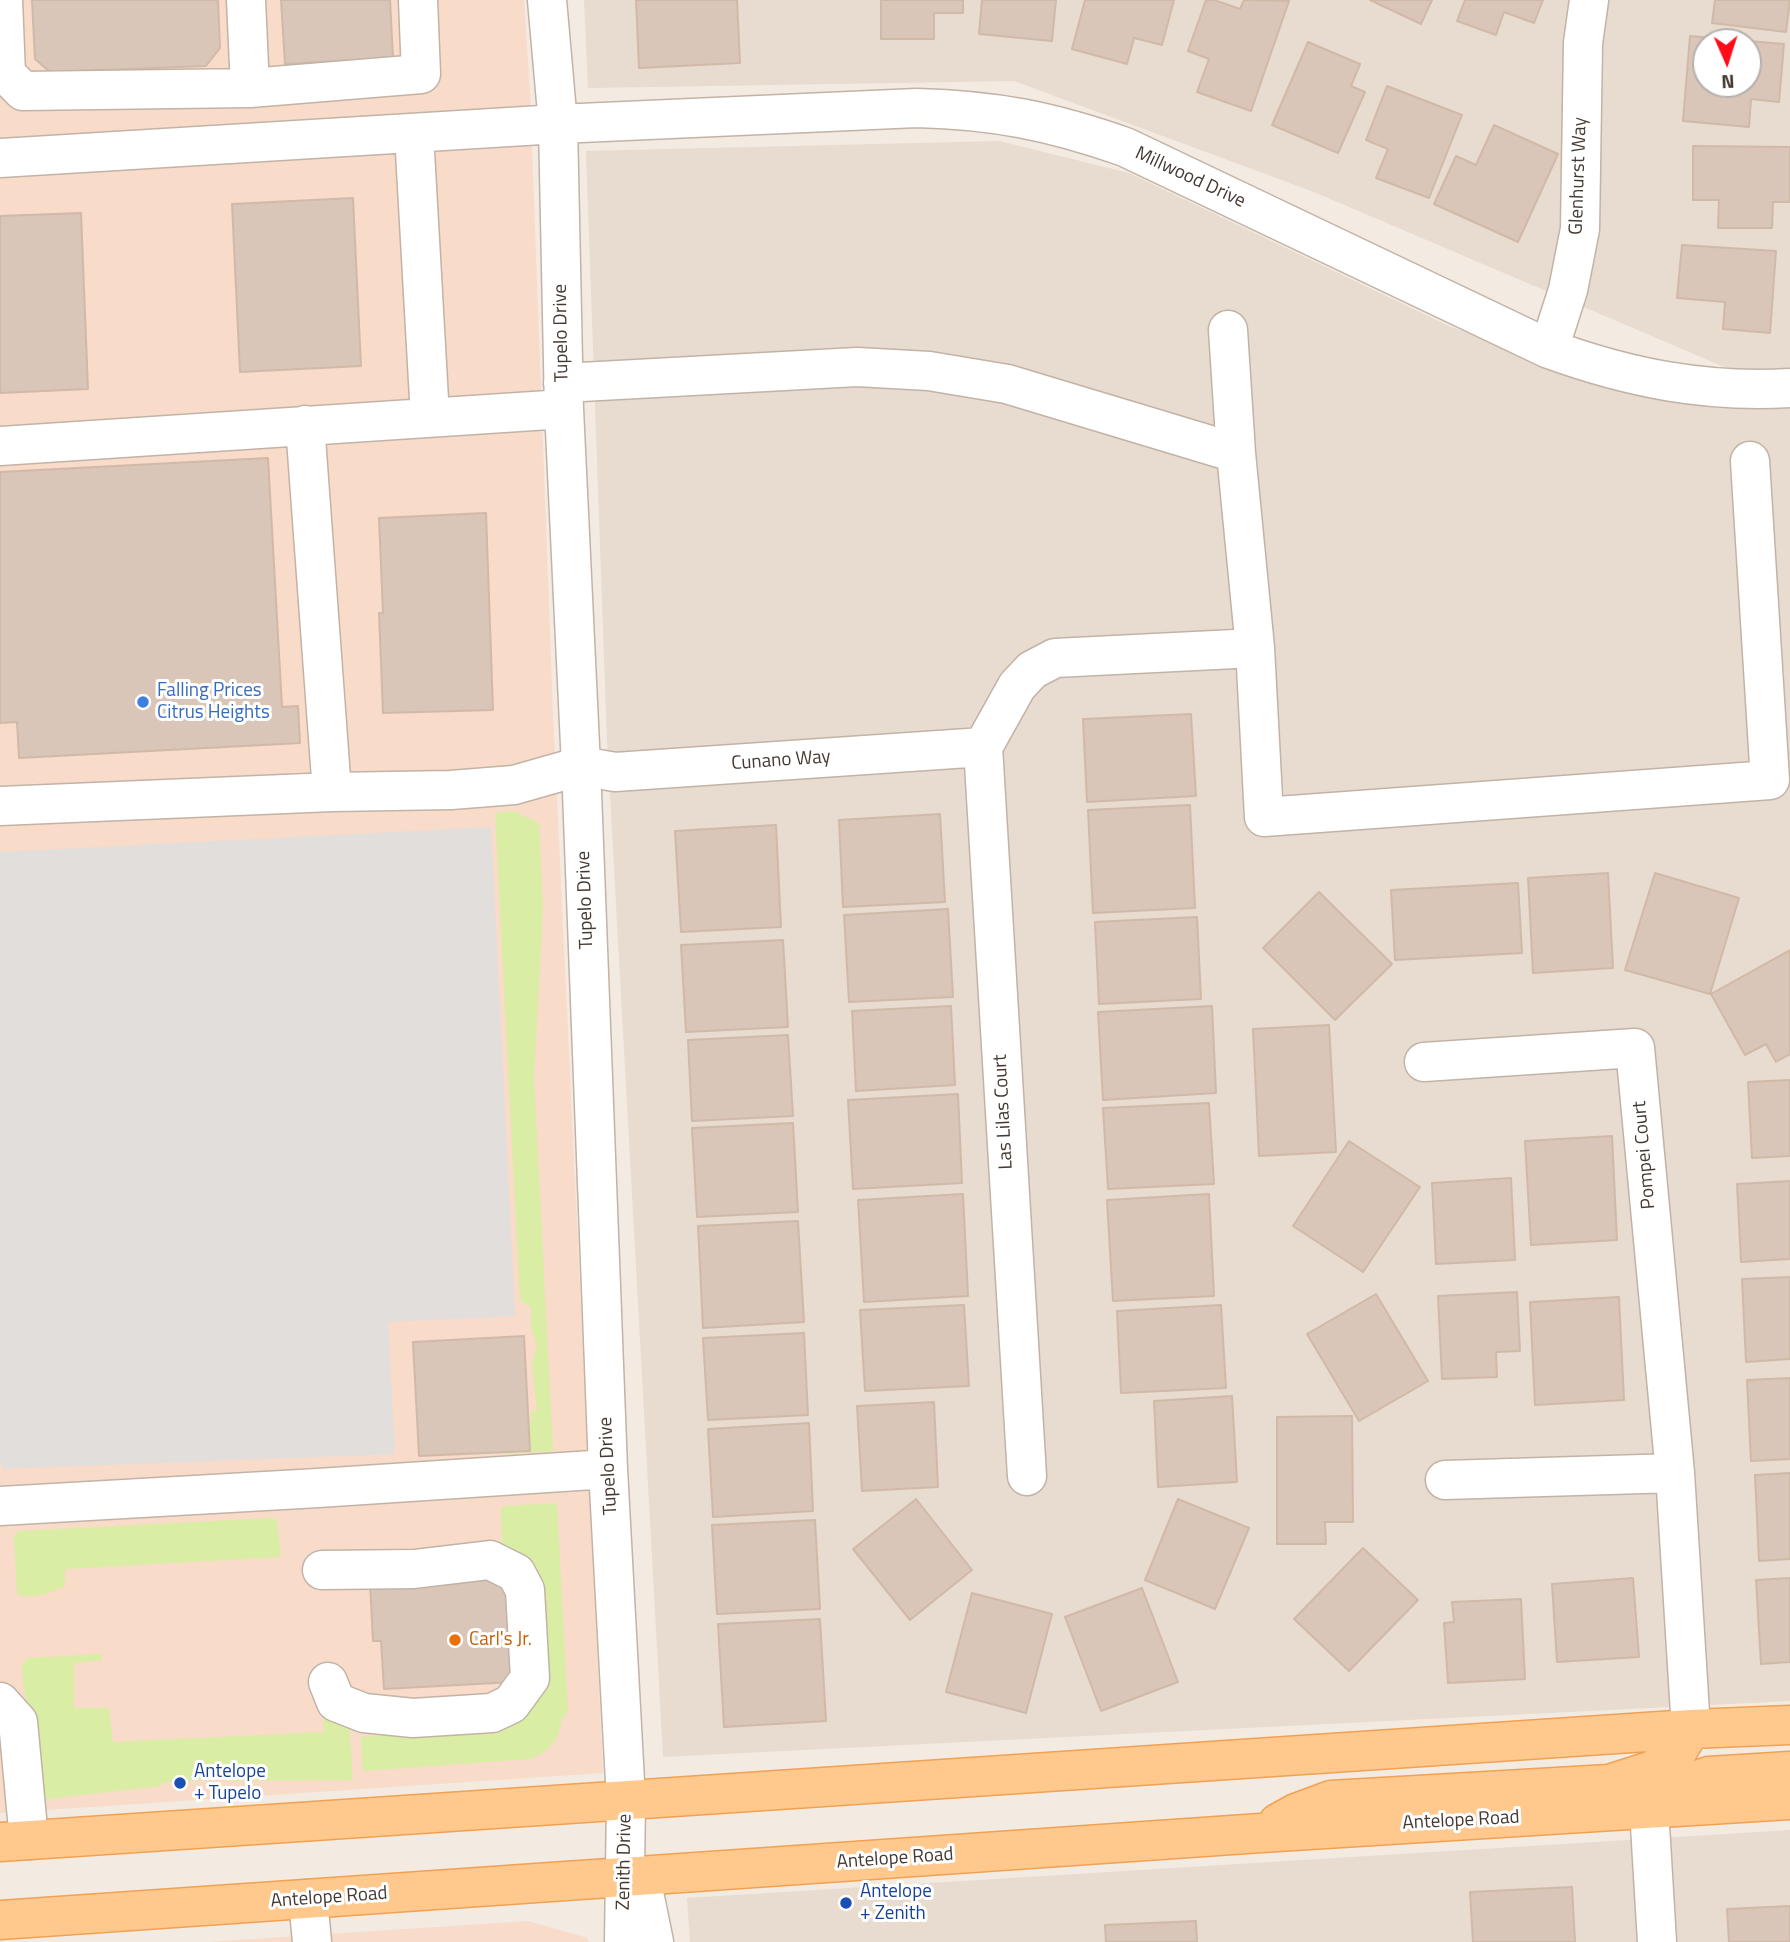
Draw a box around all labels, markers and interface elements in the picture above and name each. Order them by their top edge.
north arrow [1692,28,1762,98]
text: N [1721,68,1735,97]
street label: Glenhurst Way [1566,117,1592,235]
street label: Millwood Drive [1131,142,1249,214]
street label: Tupelo Drive [550,284,574,382]
place label: Falling Prices Citrus Heights [157,680,270,724]
marker: Falling Prices Citrus Heights [135,694,151,710]
street label: Cunano Way [731,746,831,776]
street label: Tupelo Drive [573,851,599,949]
street label: Las Lilas Court [990,1054,1018,1170]
street label: Pompei Court [1629,1100,1661,1210]
street label: Tupelo Drive [595,1416,623,1516]
place label: Carl's Jr. [469,1629,532,1651]
marker: Carl's Jr. [447,1632,463,1648]
place label: Antelope + Tupelo [194,1761,266,1805]
marker: Antelope + Tupelo [172,1775,188,1791]
street label: Antelope Road [1402,1807,1520,1835]
street label: Zenith Drive [613,1814,637,1910]
street label: Antelope Road [836,1844,954,1874]
place label: Antelope + Zenith [860,1881,932,1925]
street label: Antelope Road [270,1883,388,1913]
marker: Antelope + Zenith [838,1895,854,1911]

